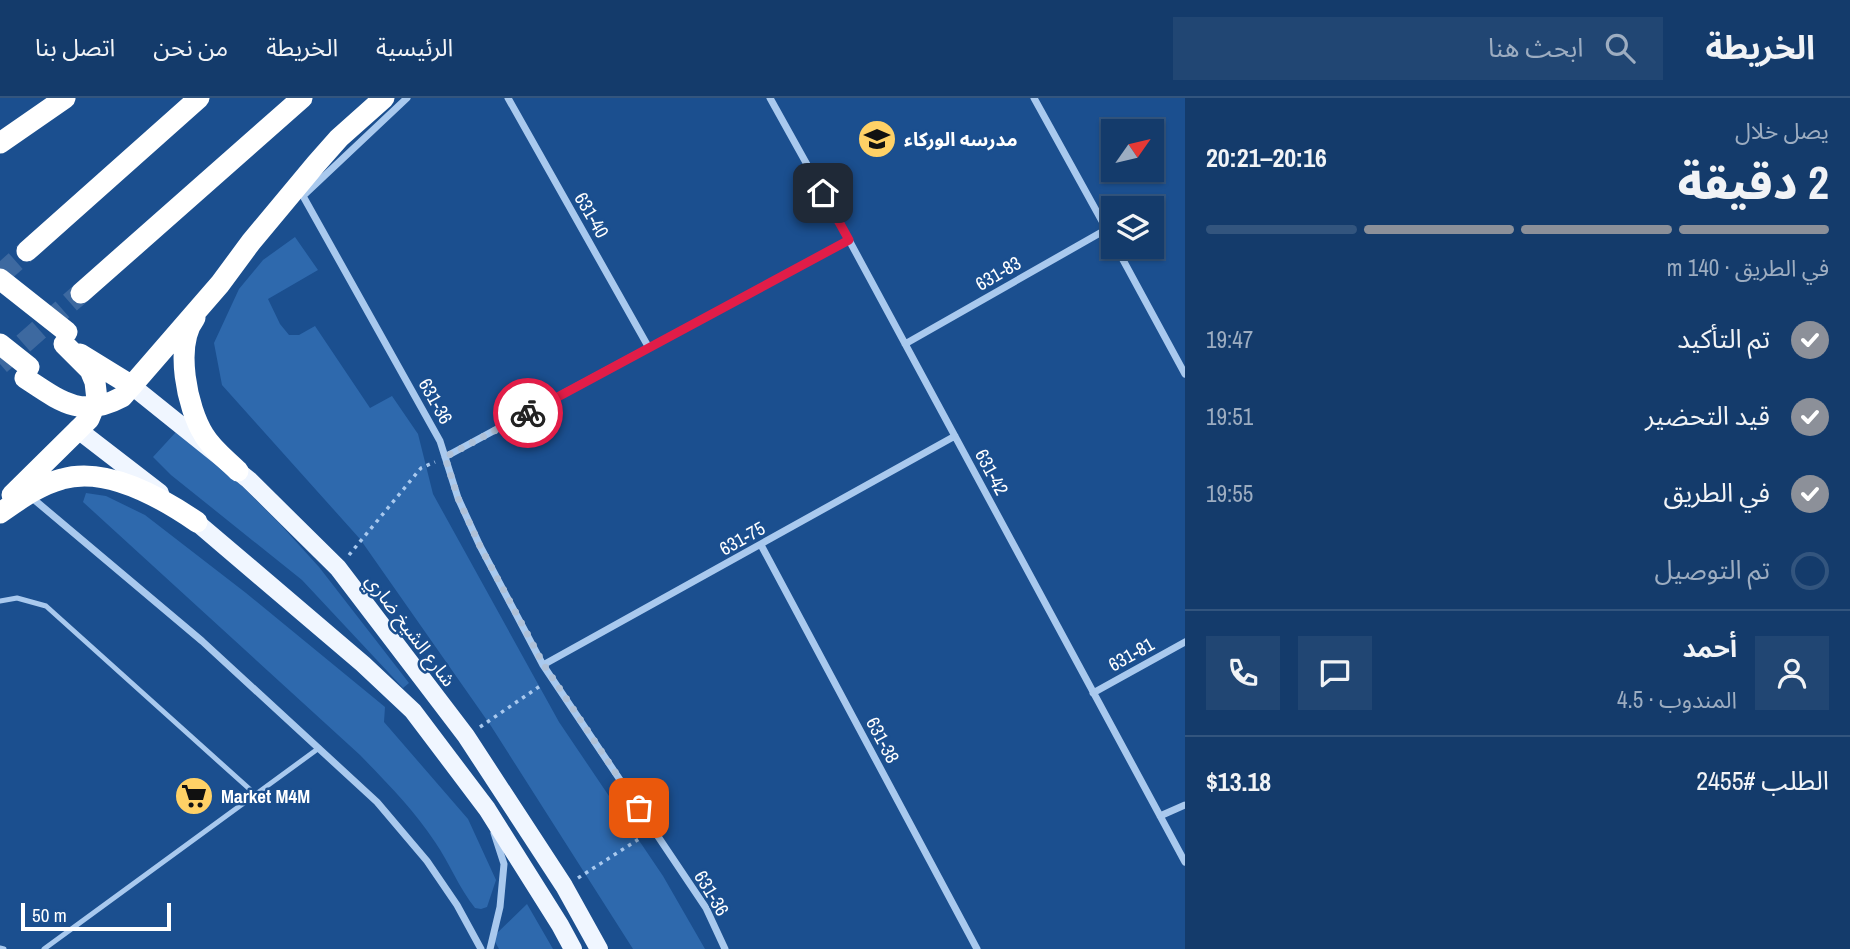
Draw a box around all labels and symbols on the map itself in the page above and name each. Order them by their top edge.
school or university icon: مدرسه الوركاء [856,118,898,160]
north arrow [1101,119,1164,182]
place label: مدرسه الوركاء [904,126,1017,152]
pin [793,163,853,223]
street label: 631-40 [569,187,615,243]
street label: 631-83 [970,250,1026,296]
street label: 631-36 [413,373,459,429]
courier [493,378,563,448]
street label: 631-42 [969,444,1015,500]
street label: 631-75 [714,515,770,561]
street label: شارع الشيخ ضاري [358,568,462,693]
street label: 631-81 [1103,631,1159,677]
street label: 631-38 [860,712,906,768]
supermarket icon: Market M4M [173,775,215,817]
pin [609,778,669,838]
place label: Market M4M [221,783,310,809]
street label: 631-36 [688,866,736,920]
scale bar [21,900,172,932]

